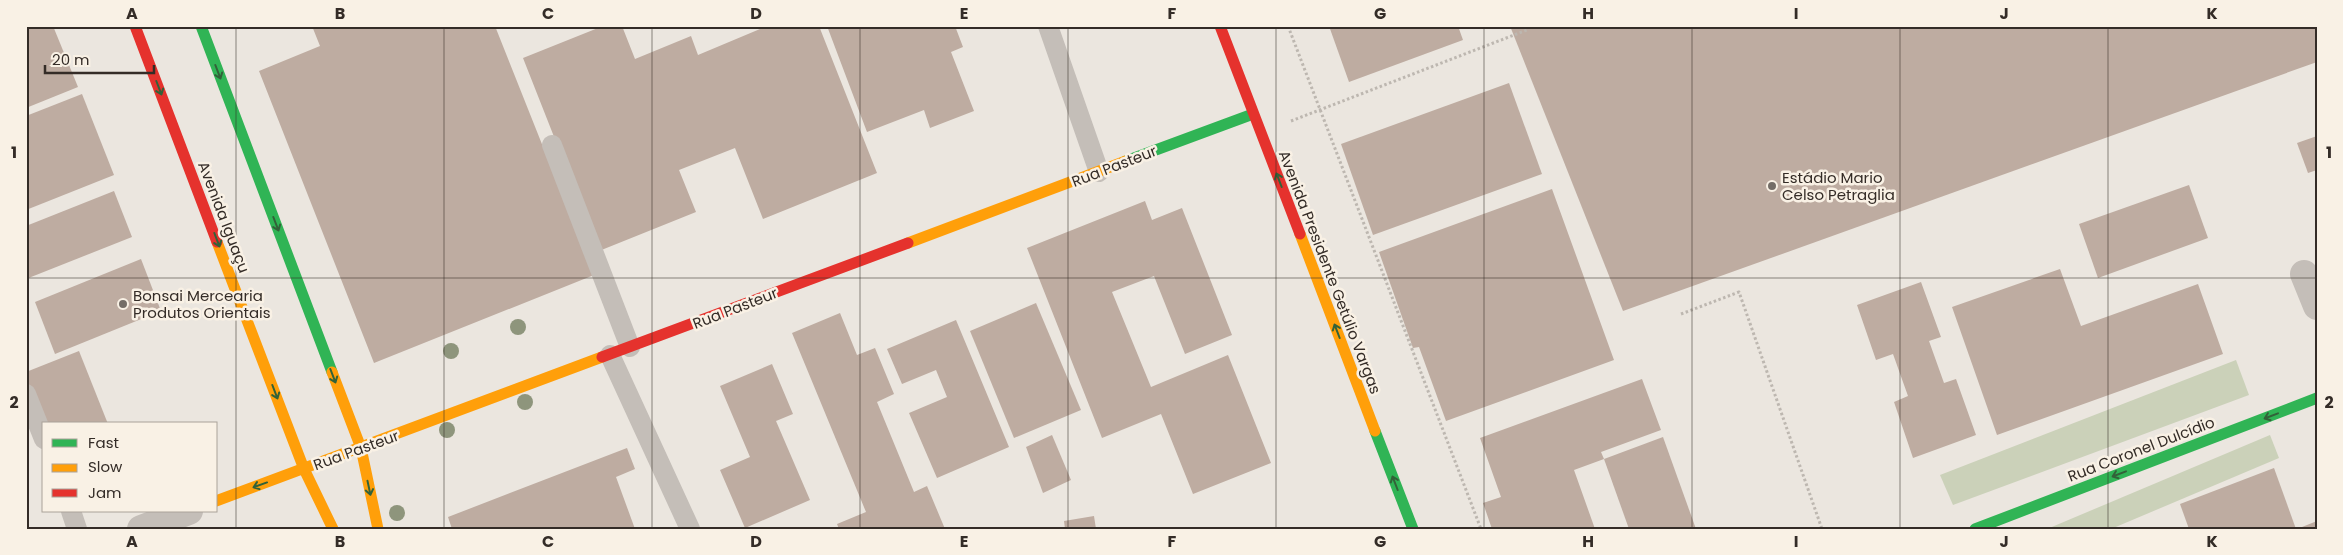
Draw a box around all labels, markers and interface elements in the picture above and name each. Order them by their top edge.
text: A [126,2,138,25]
text: B [335,2,345,25]
text: C [542,2,554,25]
text: D [750,2,762,25]
text: E [960,2,968,25]
text: F [1168,2,1177,25]
text: G [1374,2,1386,25]
text: H [1582,2,1594,25]
text: I [1794,2,1798,25]
text: J [1999,2,2009,25]
text: K [2206,2,2218,25]
scale bar [45,42,154,74]
text: 20 m [52,49,90,70]
one-way arrow [214,64,223,79]
one-way arrow [155,80,164,95]
street label: Rua Pasteur [1068,140,1160,192]
text: 1 [11,141,17,164]
text: 1 [2326,141,2332,164]
street label: Avenida Presidente Getúlio Vargas [1274,147,1386,397]
street label: Avenida Iguaçu [193,158,255,276]
place label: Estádio Mario Celso Petraglia [1782,167,1895,205]
one-way arrow [1274,173,1283,188]
marker: Estádio Mario Celso Petraglia [1766,180,1778,192]
one-way arrow [272,216,281,231]
one-way arrow [213,232,222,247]
street label: Rua Pasteur [689,282,781,334]
place label: Bonsai Mercearia Produtos Orientais [133,285,271,323]
marker: Bonsai Mercearia Produtos Orientais [117,298,129,310]
one-way arrow [1332,324,1341,340]
one-way arrow [329,368,338,383]
one-way arrow [270,384,280,399]
text: 2 [9,391,19,414]
text: 2 [2324,391,2334,414]
street label: Rua Coronel Dulcídio [2064,411,2218,487]
one-way arrow [2264,411,2279,421]
legend [42,422,218,512]
street label: Rua Pasteur [310,425,402,475]
text: Fast [88,432,119,453]
text: Slow [88,456,123,477]
one-way arrow [2112,470,2127,479]
one-way arrow [1390,476,1399,491]
one-way arrow [365,480,374,496]
one-way arrow [253,481,268,490]
text: Jam [88,482,122,503]
text: A [126,530,138,553]
text: B [335,530,345,553]
text: C [542,530,554,553]
text: D [750,530,762,553]
text: E [960,530,968,553]
text: F [1168,530,1177,553]
text: G [1374,530,1386,553]
text: H [1582,530,1594,553]
text: I [1794,530,1798,553]
text: J [1999,530,2009,553]
text: K [2206,530,2218,553]

